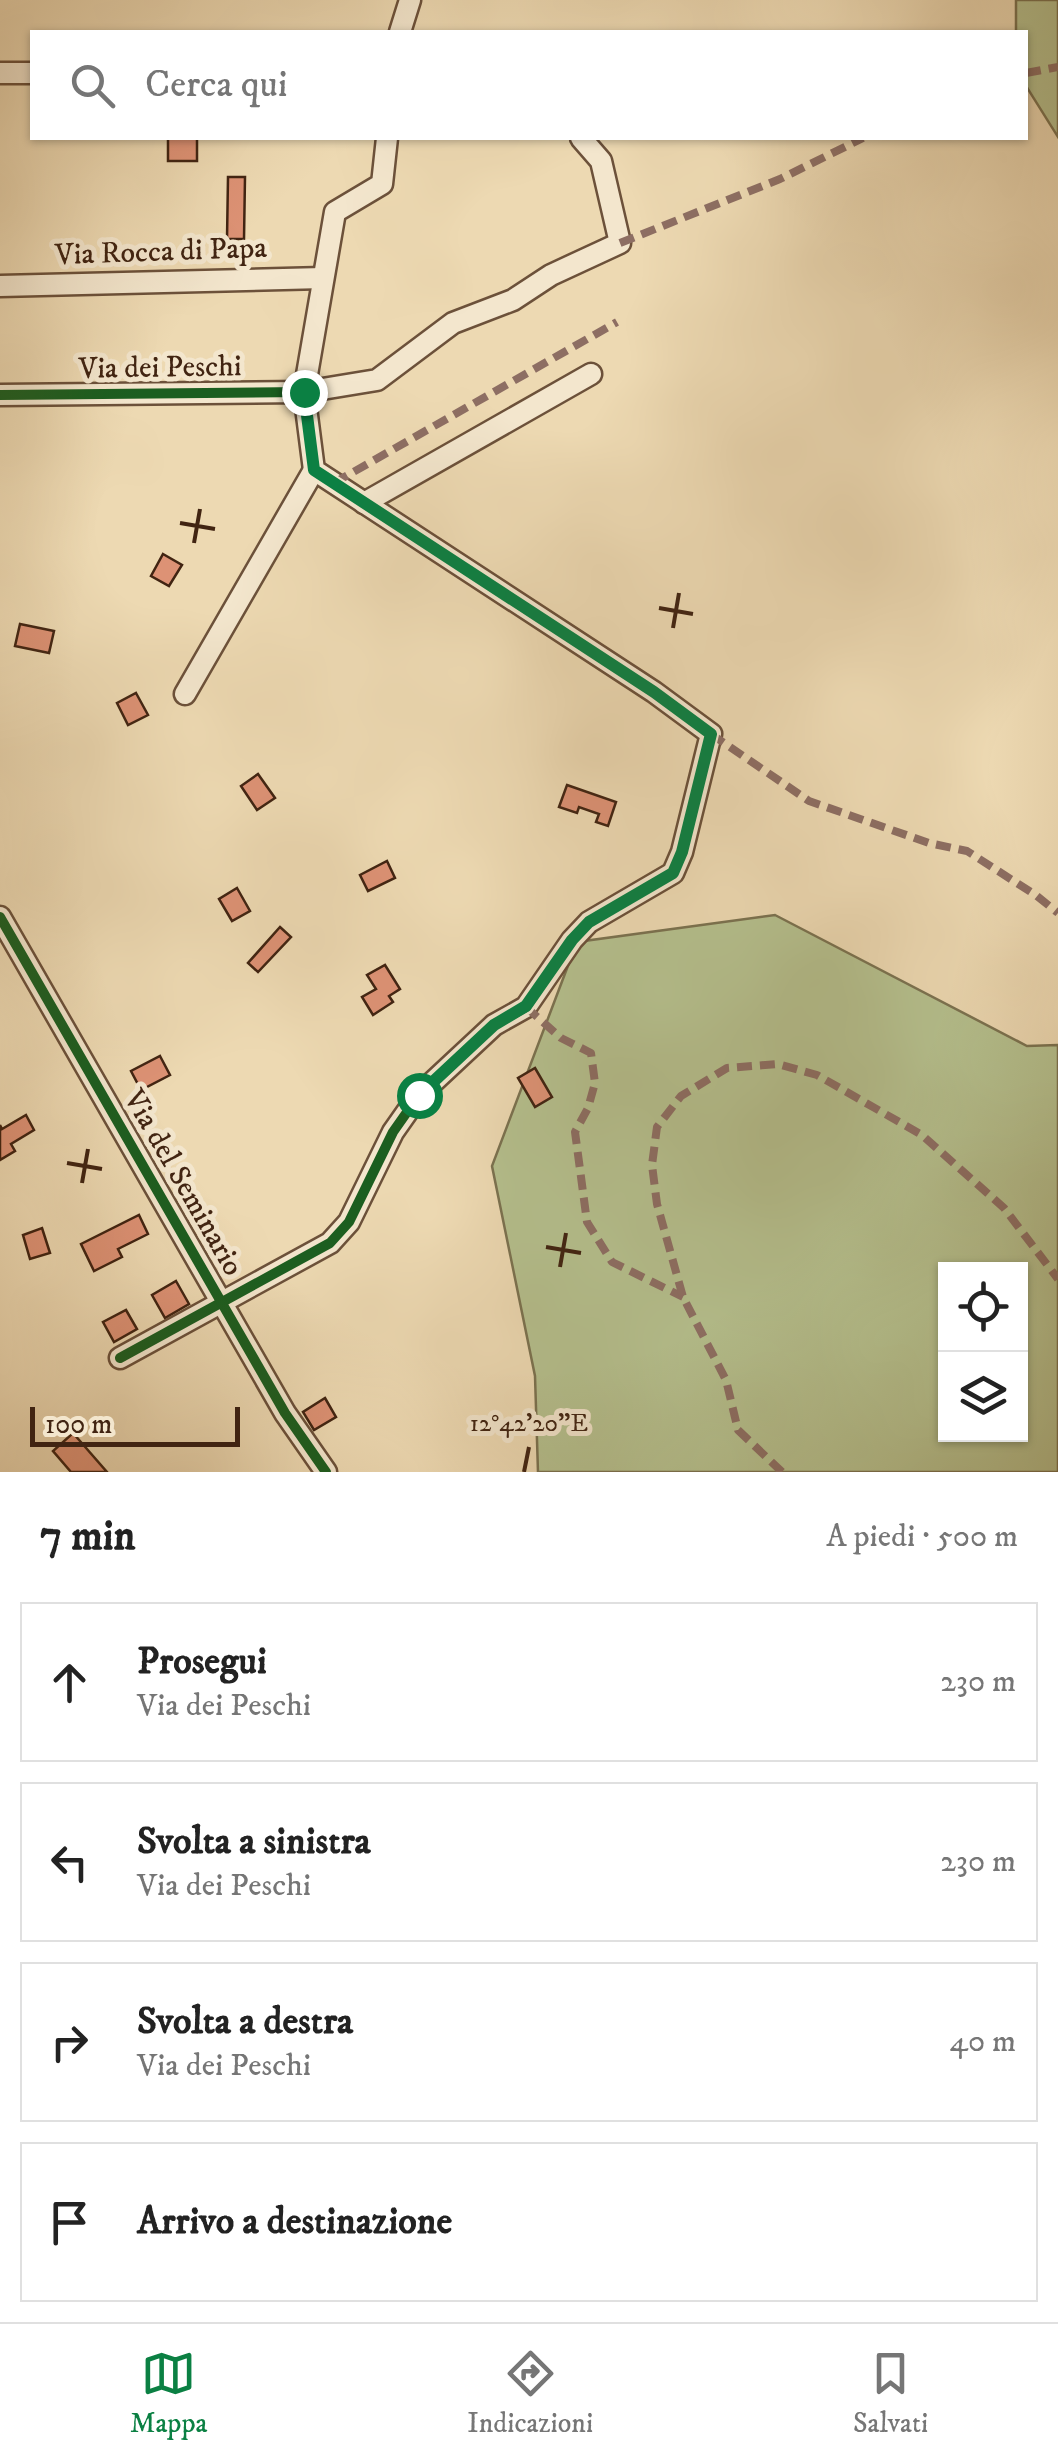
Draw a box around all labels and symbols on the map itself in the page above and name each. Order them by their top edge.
street label: Via Rocca di Papa [53,230,268,274]
street label: Via dei Peschi [77,348,242,388]
route end [282,370,328,416]
route start [397,1073,443,1119]
street label: Via del Seminario [114,1082,251,1283]
scale bar [30,1402,240,1446]
text: 12°42'20"E [470,1408,588,1439]

